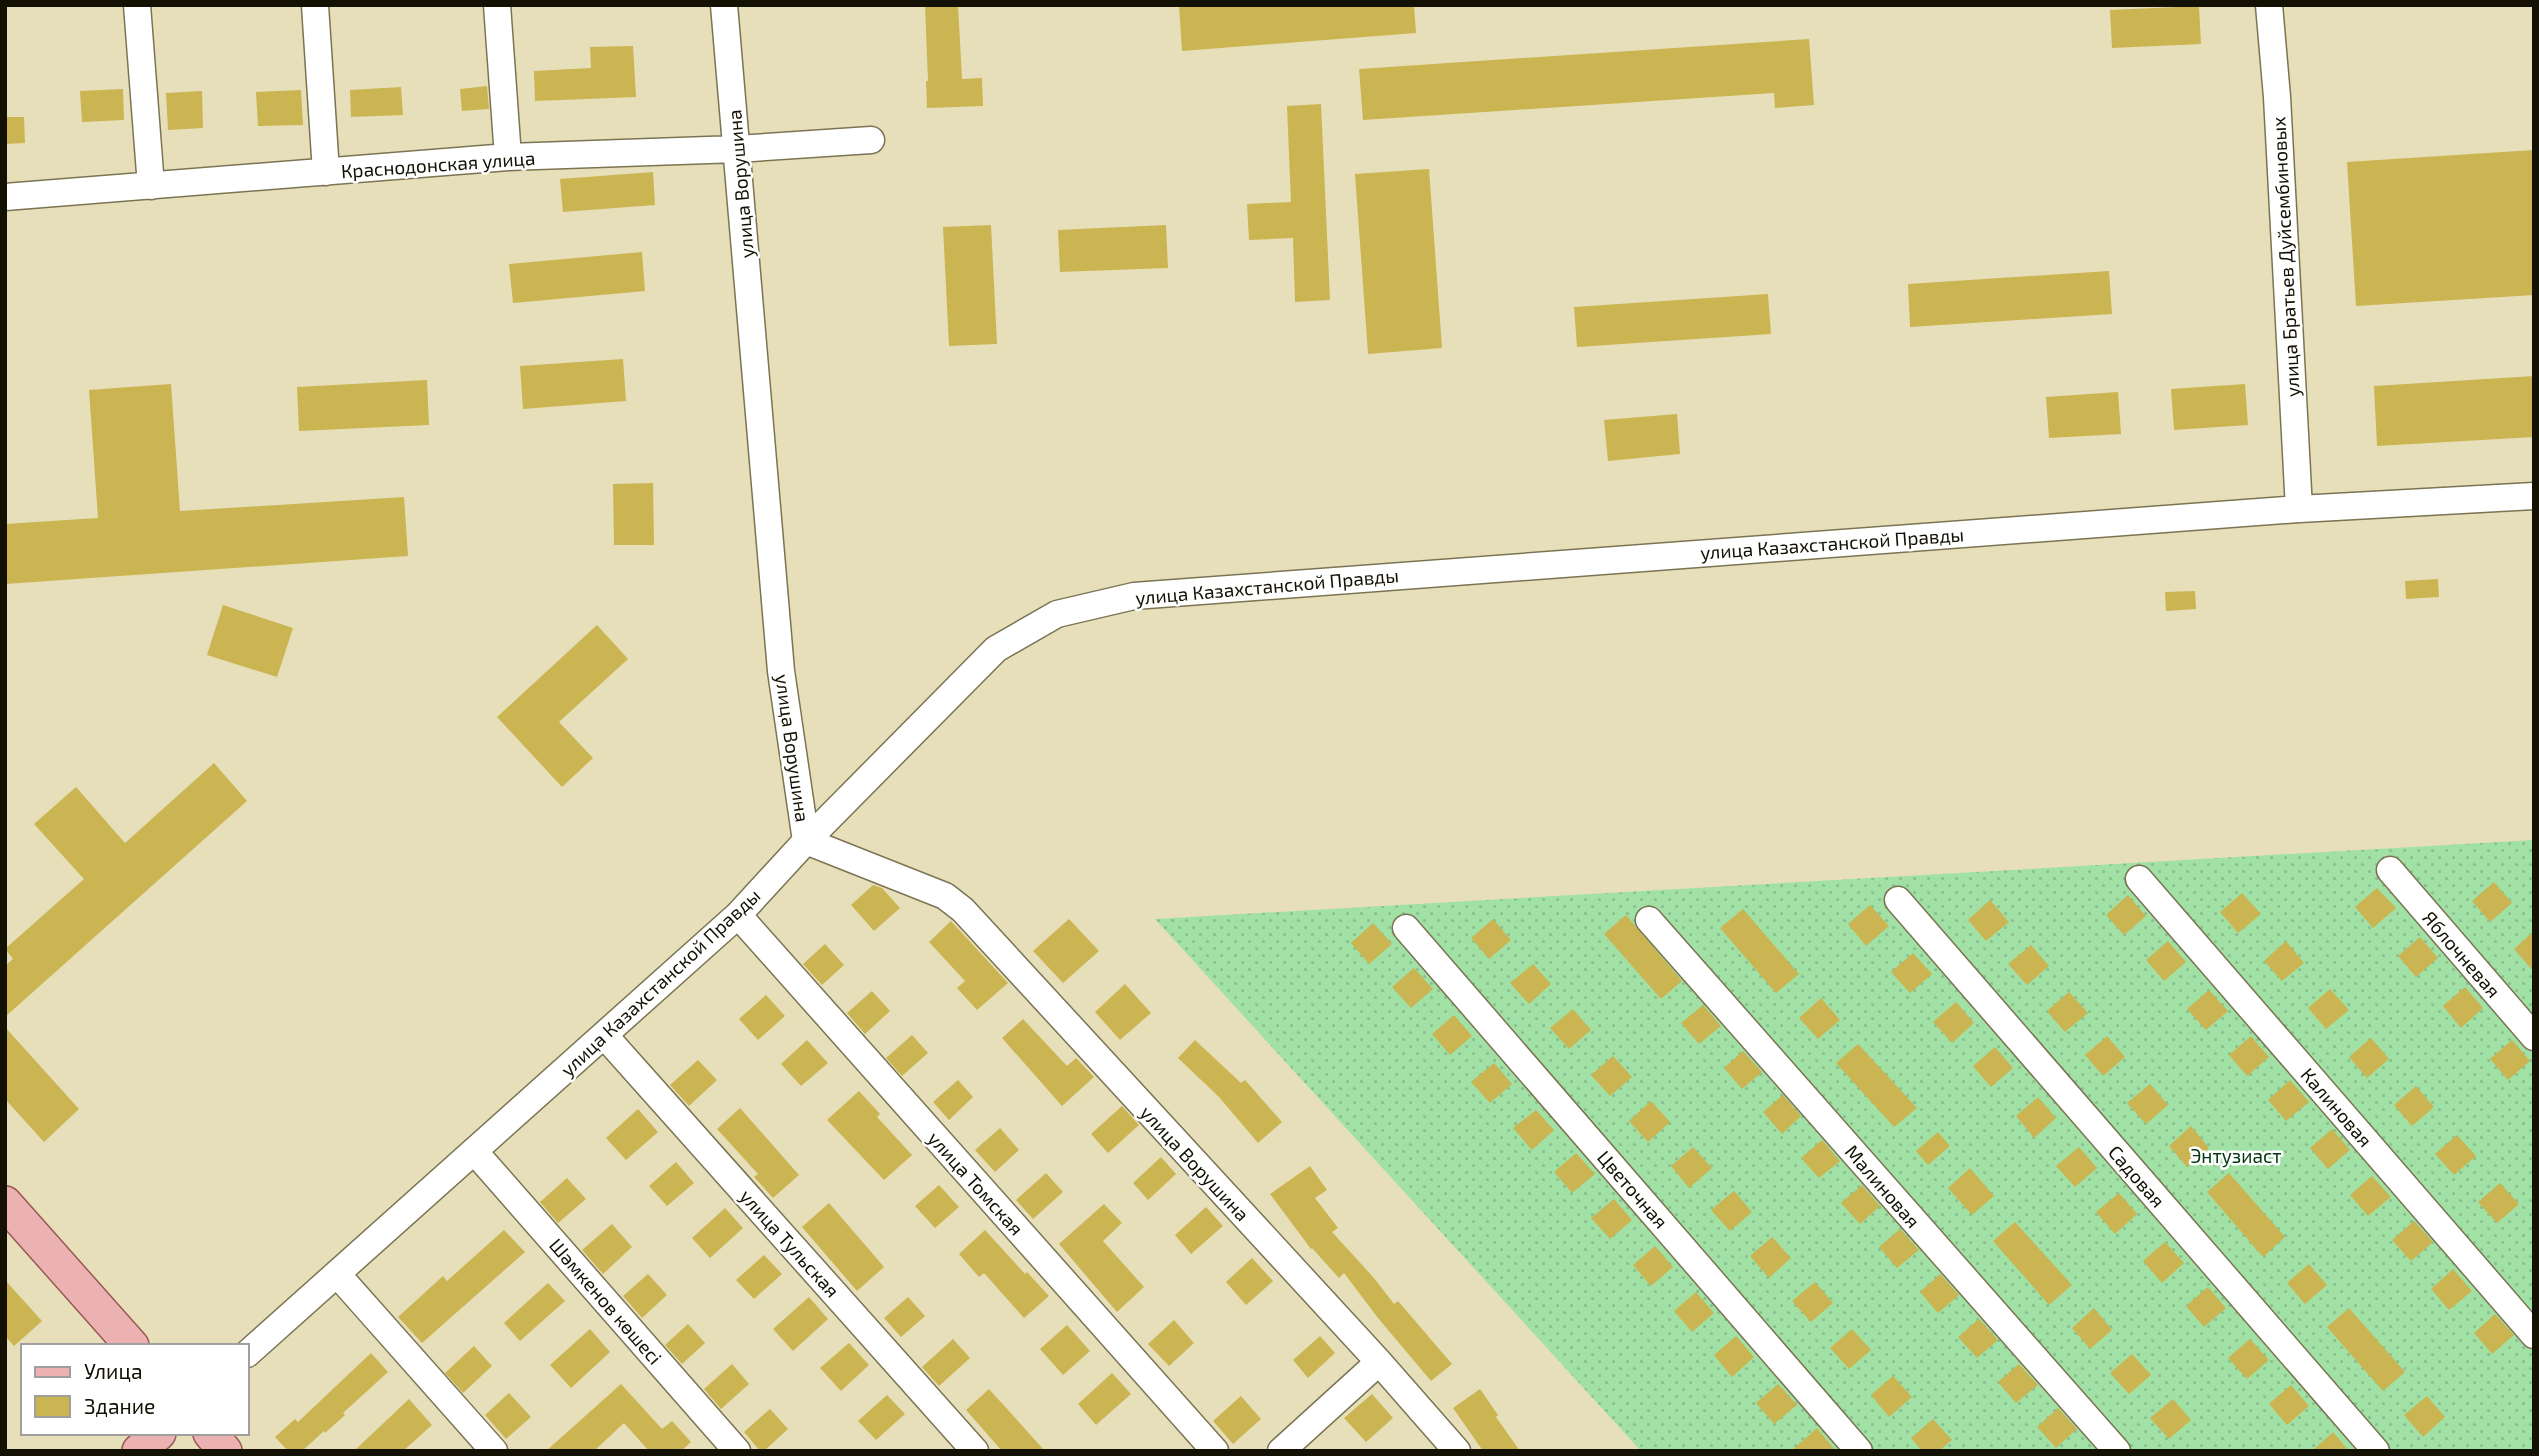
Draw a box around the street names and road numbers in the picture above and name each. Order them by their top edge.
street label: улица Ворушина [722,109,759,259]
street label: улица Братьев Дуйсембиновых [2266,116,2305,398]
street label: Краснодонская улица [340,146,536,183]
street label: улица Казахстанской Правды [1699,522,1965,565]
street label: улица Казахстанской Правды [1134,563,1400,610]
street label: улица Ворушина [770,673,815,824]
street label: улица Казахстанской Правды [555,883,765,1081]
street label: Яблочневая [2418,906,2506,1002]
street label: Калиновая [2297,1063,2377,1151]
street label: улица Ворушина [1135,1101,1254,1226]
street label: улица Томская [923,1126,1029,1240]
street label: Малиновая [1841,1140,1925,1232]
street label: Садовая [2104,1140,2170,1212]
street label: Цветочная [1593,1145,1673,1233]
street label: улица Тульская [735,1184,844,1302]
street label: Шәмкенов көшесі [545,1233,667,1369]

